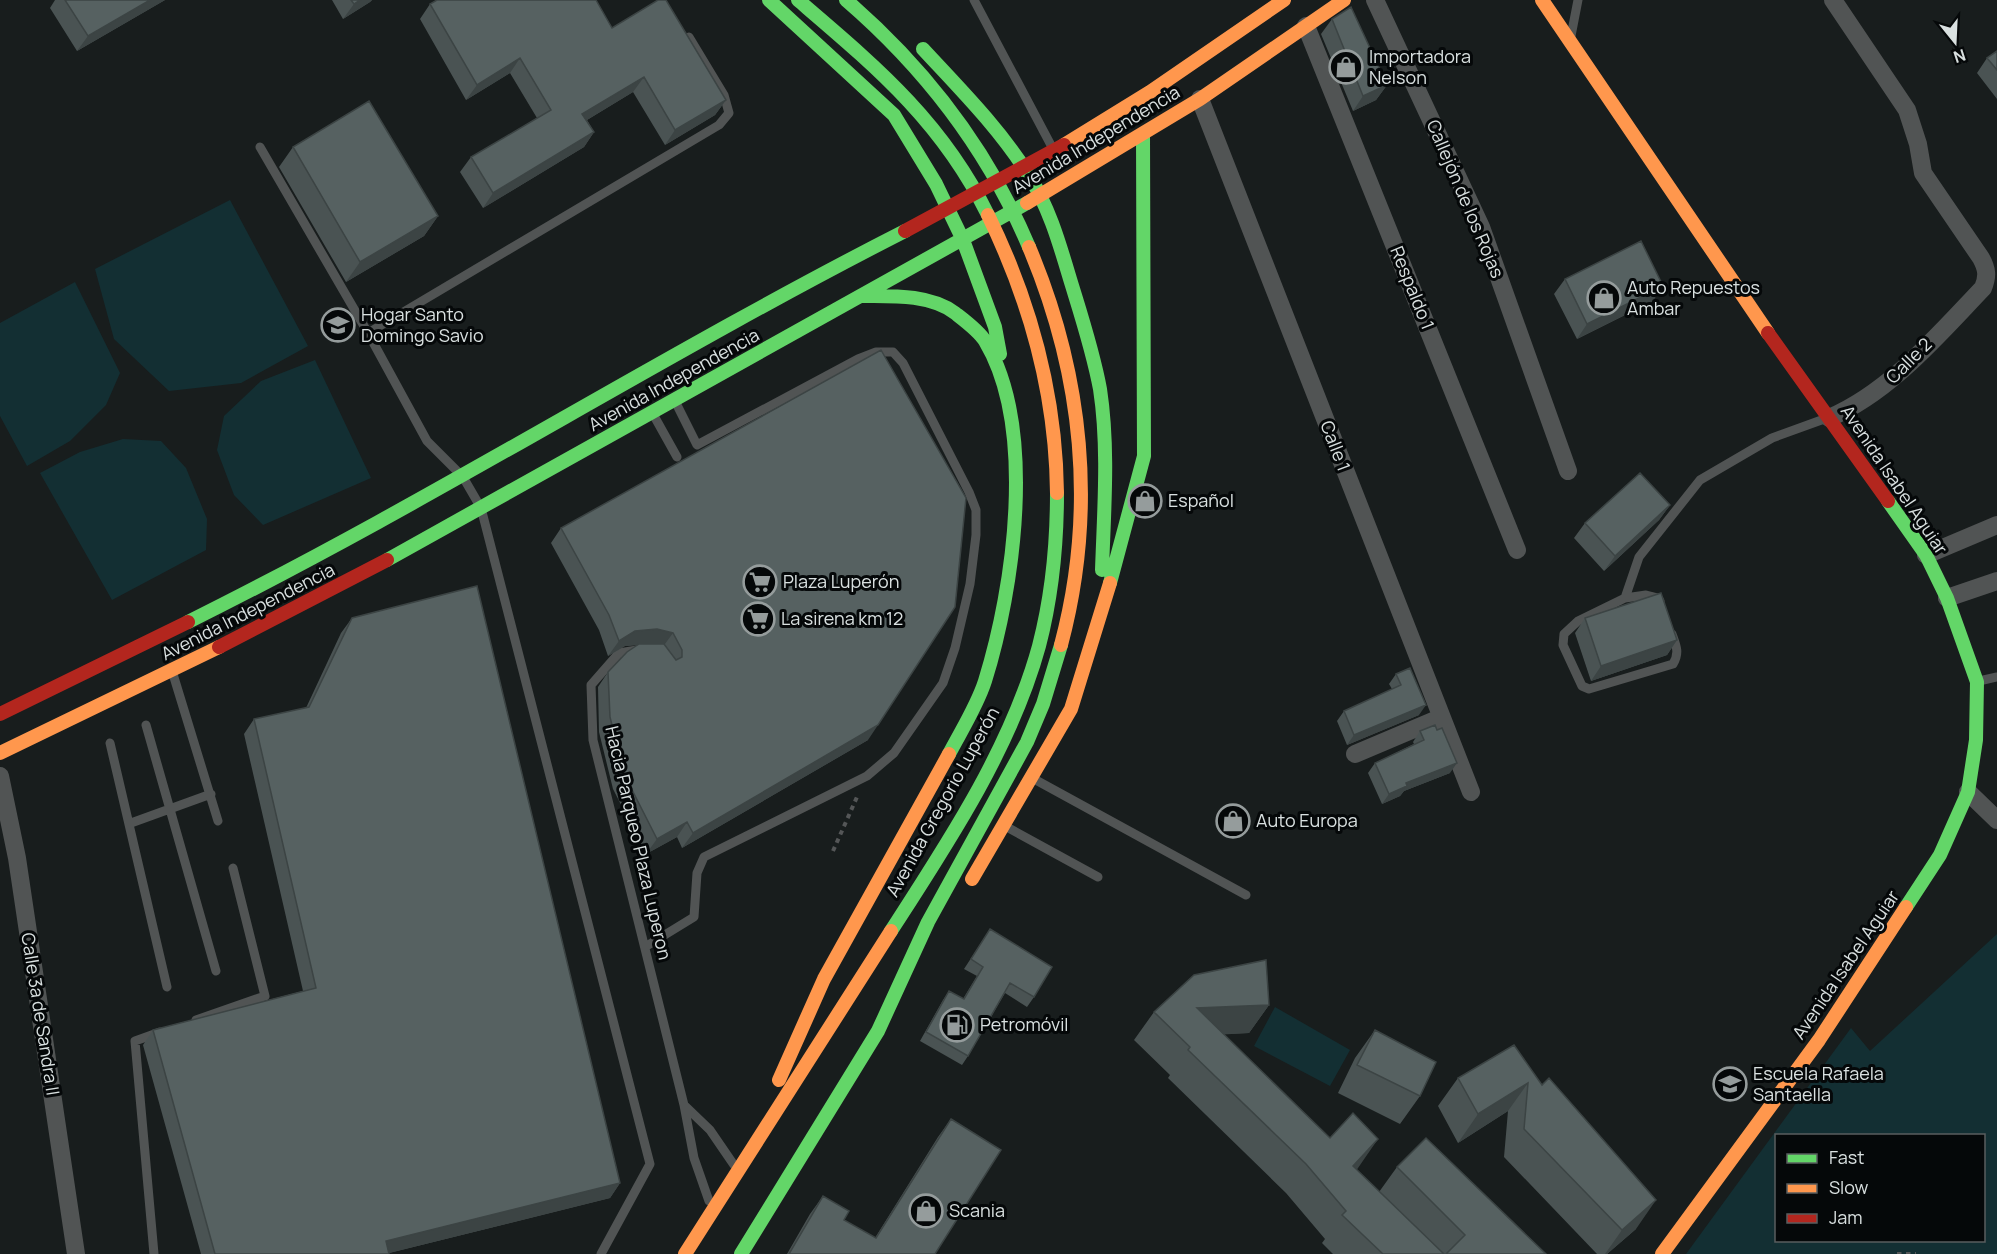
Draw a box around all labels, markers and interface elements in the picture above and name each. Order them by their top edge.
north arrow [1925,12,1985,72]
place label: Importadora Nelson [1369,44,1471,89]
text: N [1951,44,1969,69]
shop icon: Importadora Nelson [1328,49,1364,85]
street label: Avenida Independencia [1007,80,1184,199]
street label: Callejón de los Rojas [1422,116,1510,281]
street label: Respaldo 1 [1385,242,1441,333]
place label: Auto Repuestos Ambar [1627,275,1760,320]
shop icon: Auto Repuestos Ambar [1586,280,1622,316]
place label: Hogar Santo Domingo Savio [361,302,484,347]
school or university icon: Hogar Santo Domingo Savio [320,307,356,343]
street label: Avenida Independencia [584,322,763,436]
street label: Calle 2 [1880,332,1936,388]
street label: Avenida Isabel Aguiar [1836,400,1954,559]
street label: Calle 1 [1315,417,1357,474]
shop icon: Español [1127,483,1163,519]
place label: Español [1168,488,1234,512]
street label: Avenida Independencia [157,557,338,665]
supermarket icon: Plaza Luperón [742,564,778,600]
place label: Plaza Luperón [783,569,899,593]
supermarket icon: La sirena km 12 [740,601,776,637]
place label: La sirena km 12 [781,606,903,630]
street label: Avenida Gregorio Luperón [880,702,1004,901]
street label: Hacia Parqueo Plaza Luperon [600,724,678,962]
shop icon: Auto Europa [1215,803,1251,839]
place label: Auto Europa [1256,808,1358,832]
street label: Avenida Isabel Aguiar [1786,885,1904,1044]
street label: Calle 3a de Sandra II [16,931,66,1097]
fuel station icon: Petromóvil [939,1007,975,1043]
place label: Petromóvil [980,1012,1069,1036]
place label: Escuela Rafaela Santaella [1753,1061,1884,1106]
school or university icon: Escuela Rafaela Santaella [1712,1066,1748,1102]
legend [1775,1134,1985,1242]
text: Fast [1829,1145,1864,1169]
text: Slow [1829,1175,1869,1199]
shop icon: Scania [908,1193,944,1229]
place label: Scania [949,1198,1005,1222]
text: Jam [1829,1205,1863,1229]

